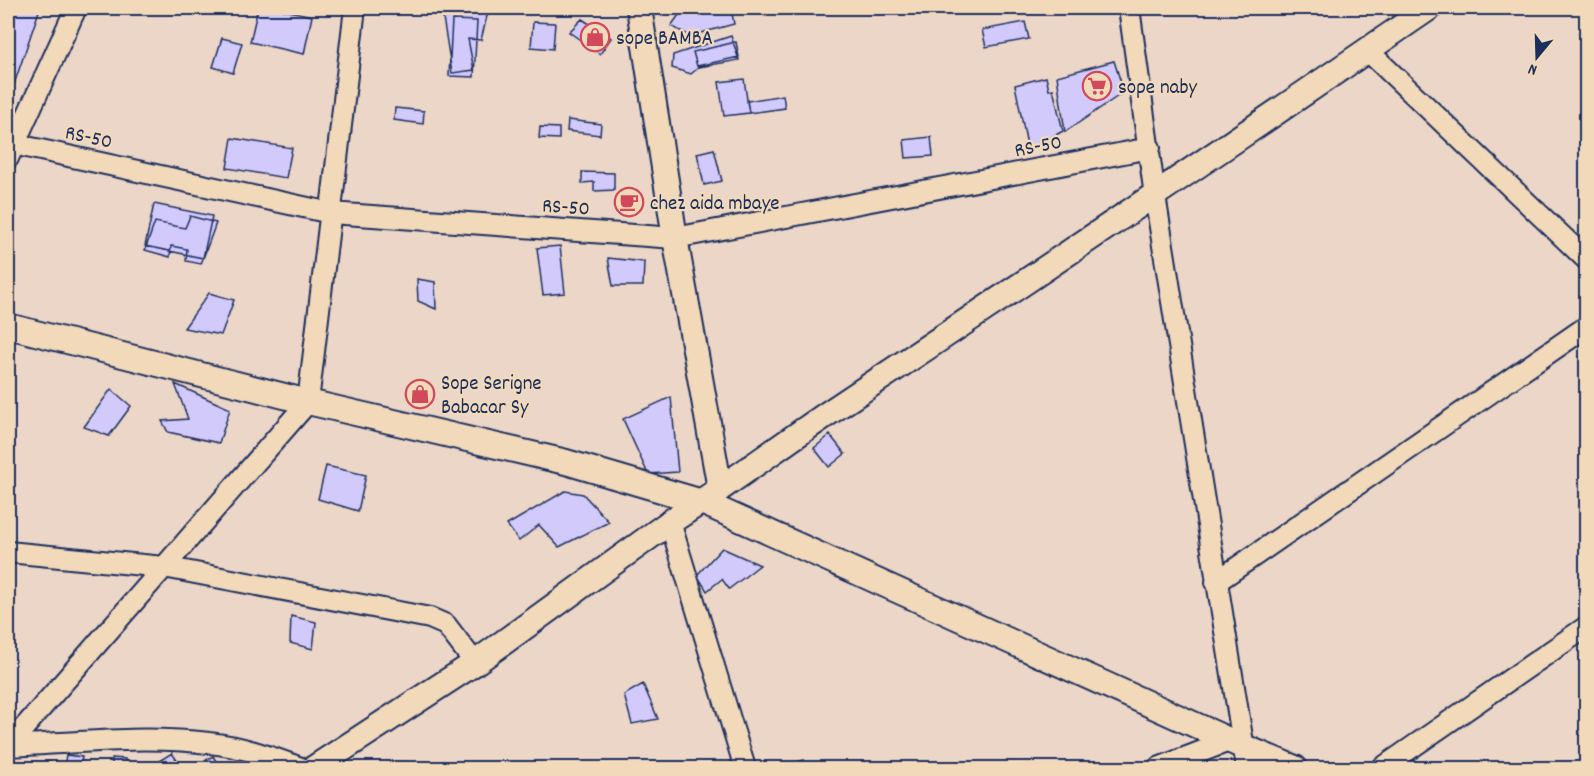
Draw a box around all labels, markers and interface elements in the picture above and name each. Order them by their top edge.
shop icon: sope BAMBA [579,21,611,53]
place label: sope BAMBA [616,25,713,55]
north arrow [1507,27,1567,87]
text: N [1525,57,1540,81]
supermarket icon: sope naby [1081,70,1113,102]
place label: sope naby [1118,74,1198,104]
street label: RS-50 [62,119,115,159]
street label: RS-50 [1012,129,1065,167]
cafe icon: chez aida mbaye [613,186,645,218]
place label: chez aida mbaye [650,190,779,220]
street label: RS-50 [541,192,591,226]
place label: Sope Serigne Babacar Sy [441,370,542,424]
shop icon: Sope Serigne Babacar Sy [404,378,436,410]

